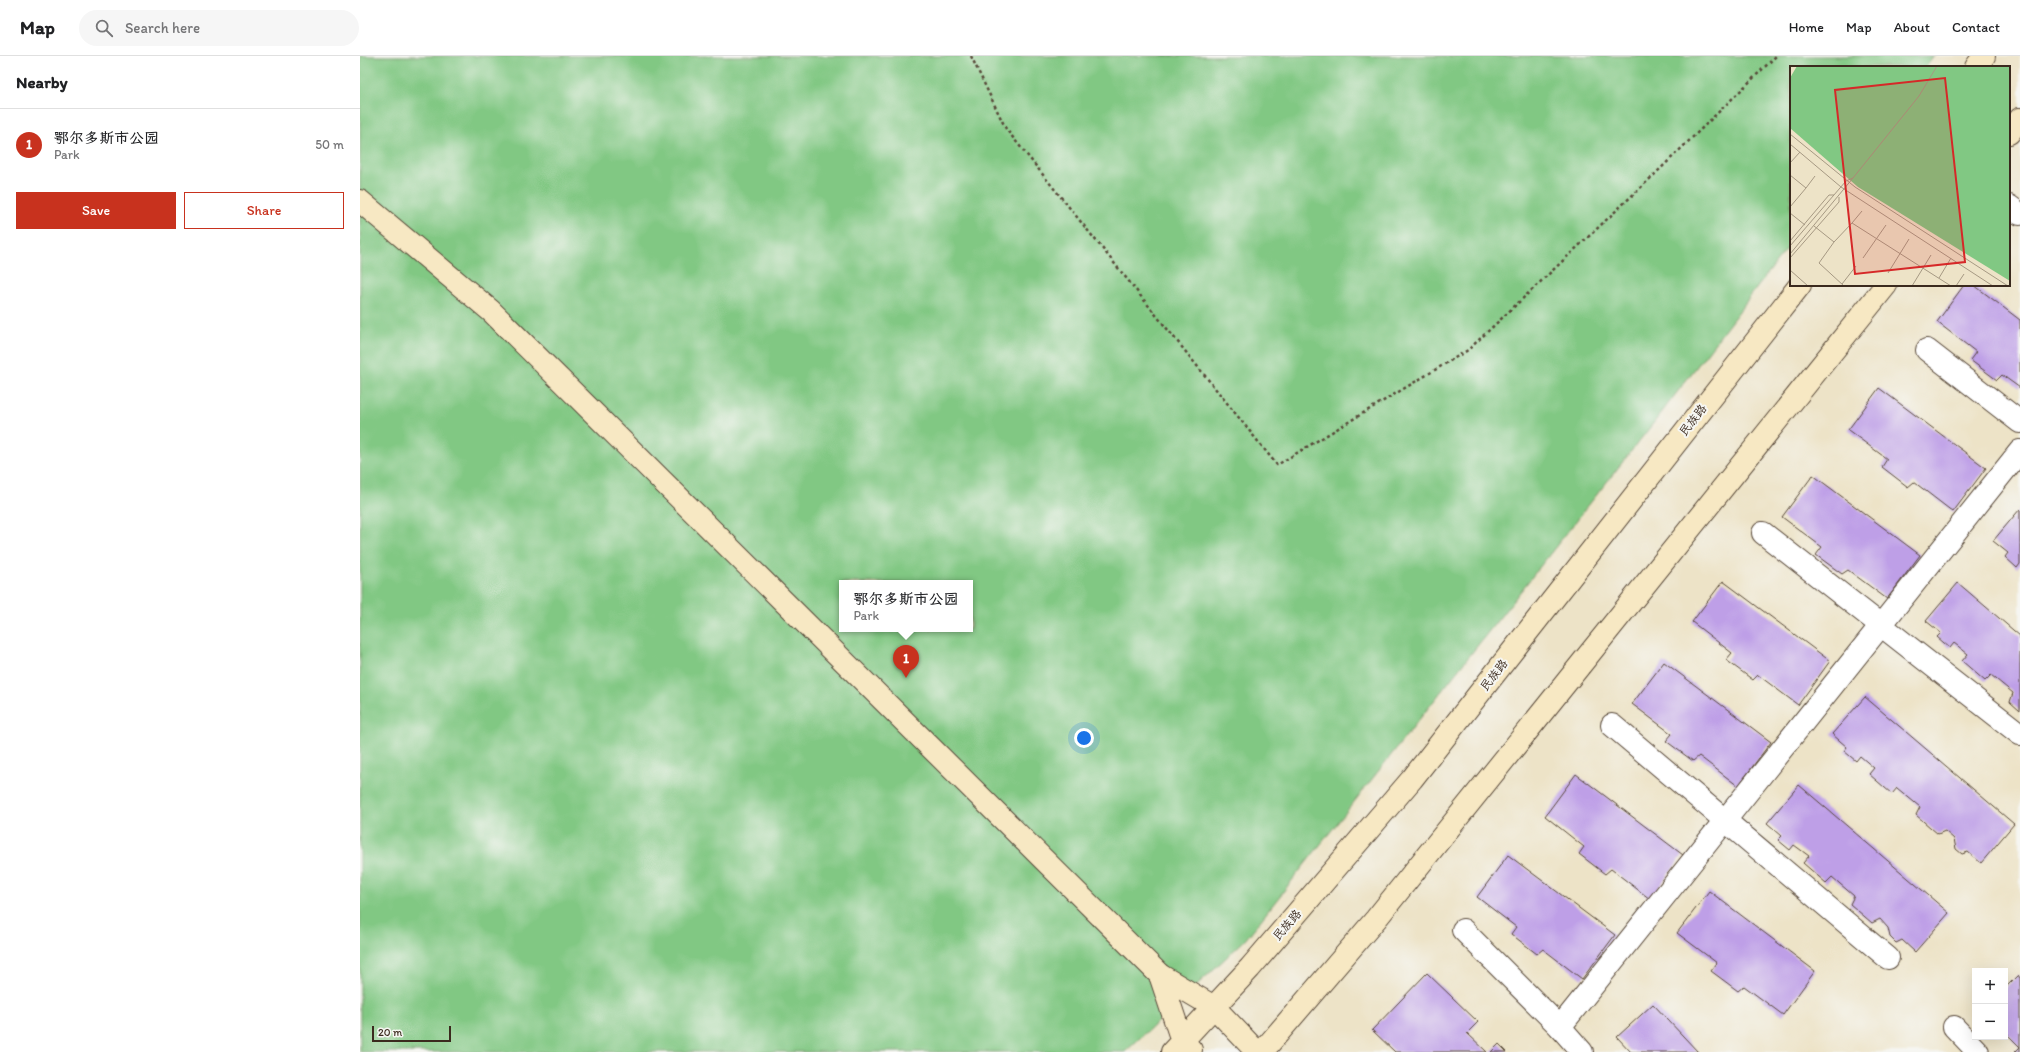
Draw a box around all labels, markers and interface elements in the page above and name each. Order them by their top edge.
search box [79,10,359,46]
text: Map [20,16,55,39]
icon: search [93,17,115,39]
text: Search here [125,19,200,37]
text: Home [1789,19,1824,36]
text: Map [1846,19,1872,36]
text: About [1894,19,1930,36]
text: Contact [1952,19,2000,36]
inset map [1790,66,2010,286]
text: Nearby [16,72,68,92]
text: 鄂尔多斯市公园 [54,129,159,147]
text: 1 [26,137,32,152]
text: 50 m [315,137,344,152]
text: Park [54,147,80,162]
button: Save [16,192,176,229]
button: Share [184,192,344,229]
street label: 民族路 [1676,402,1710,438]
popup [839,580,973,632]
text: 鄂尔多斯市公园 [853,590,959,608]
text: Park [853,608,879,623]
pin: 1 [893,645,919,678]
street label: 民族路 [1477,657,1511,693]
your location [1074,728,1094,748]
street label: 民族路 [1270,907,1304,943]
map controls [1972,968,2008,1040]
button: + [1972,968,2008,1004]
button: − [1972,1004,2008,1040]
scale bar [372,1024,451,1043]
text: 20 m [378,1026,402,1039]

